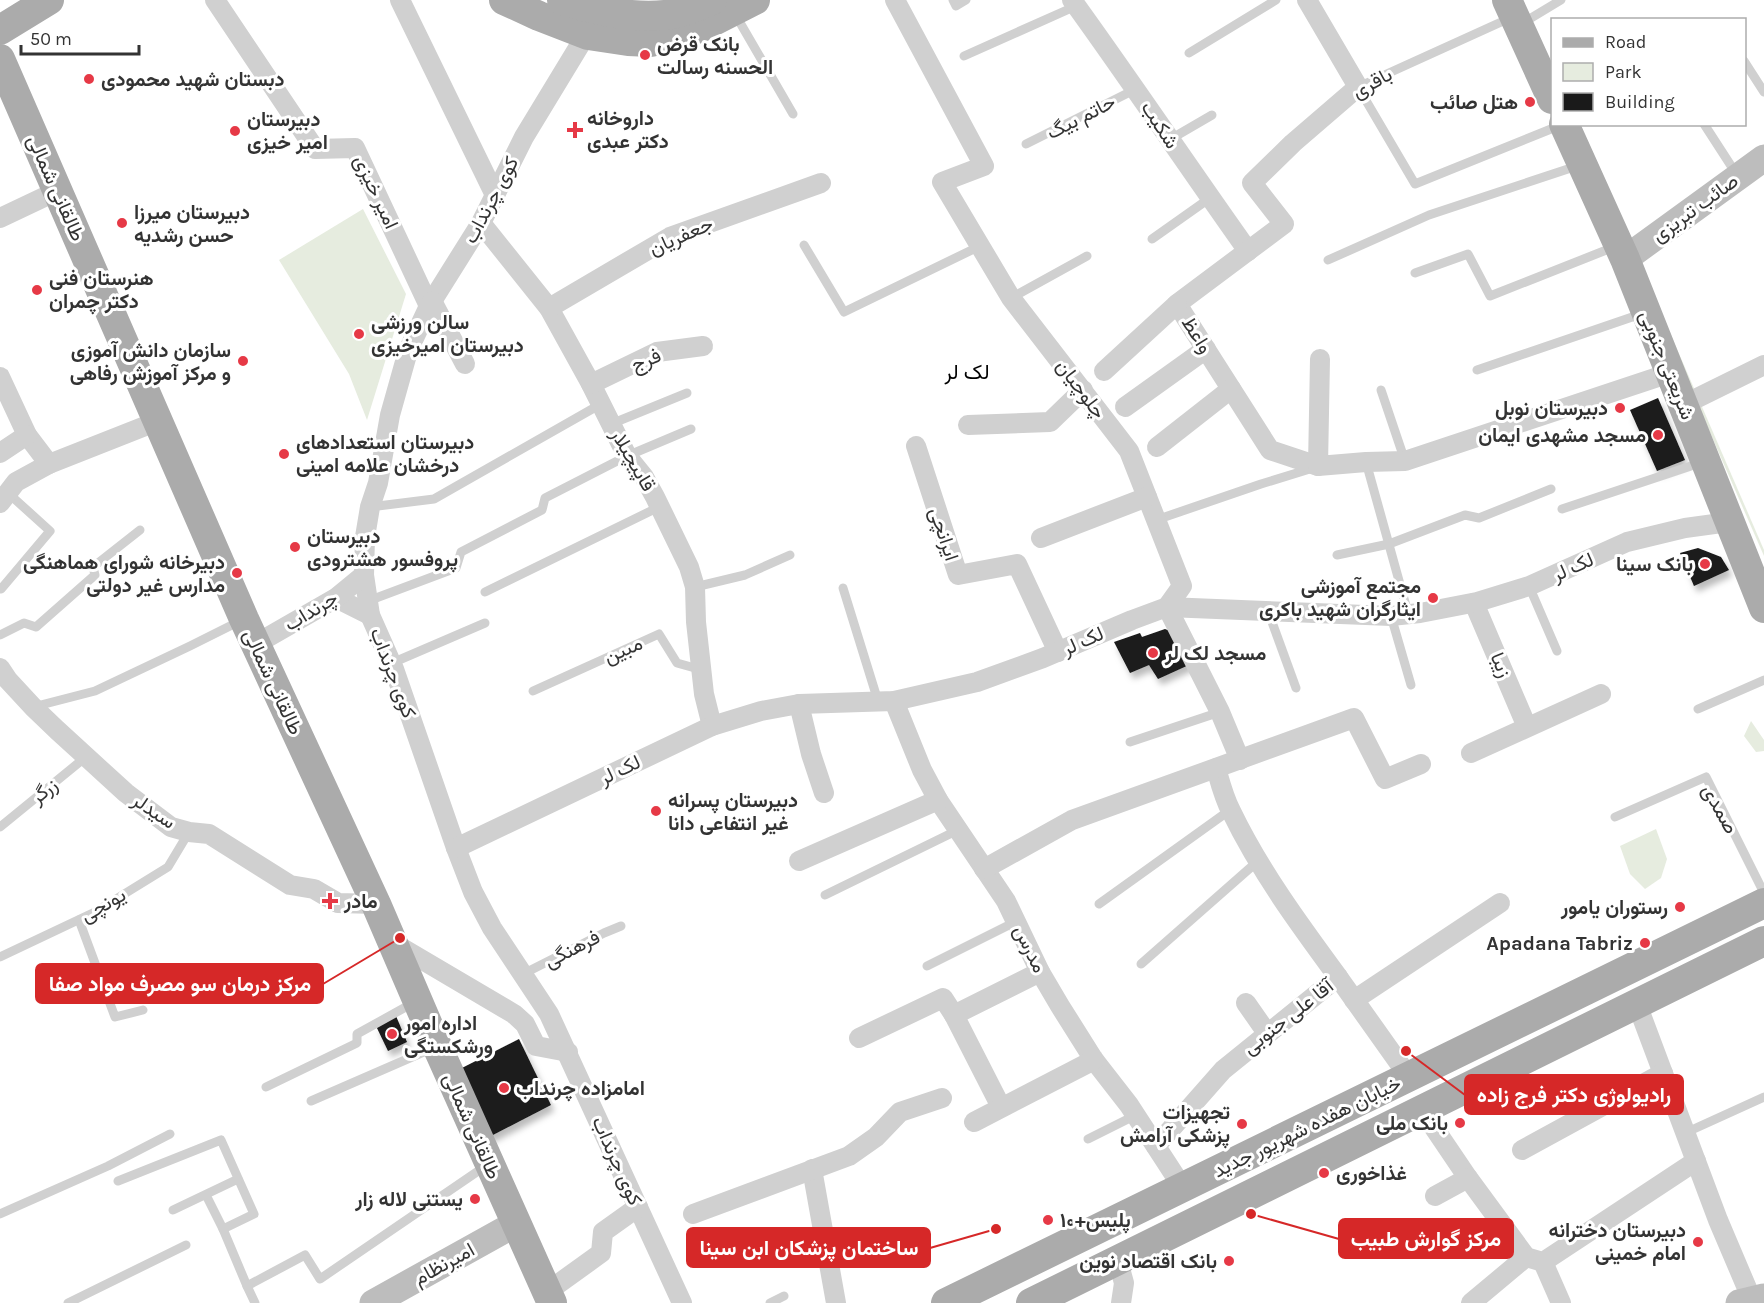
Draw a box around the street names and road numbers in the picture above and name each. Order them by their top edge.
street label: باقری [1348,63,1396,104]
street label: حاتم بیگ [1043,90,1120,145]
street label: شکیب [1136,97,1184,153]
street label: طالقانی شمالی [22,131,90,245]
street label: امیر خیزی [348,151,403,233]
street label: کوی چرنداب [459,153,525,248]
street label: صائب تبریزی [1647,169,1743,248]
street label: جعفریان [645,212,717,261]
street label: شریعتی جنوبی [1634,307,1699,423]
street label: واعظ [1176,312,1217,358]
street label: فرج [628,344,665,378]
street label: چلوچیان [1050,355,1111,424]
street label: قاپیچیلار [604,424,660,496]
street label: ایرانچی [923,504,963,564]
street label: لک لر [1548,548,1598,588]
street label: چرنداب [280,586,343,638]
street label: لک لر [1058,622,1108,662]
street label: کوی چرنداب [363,625,421,722]
street label: طالقانی شمالی [239,626,307,738]
street label: مبین [600,631,646,669]
street label: زیبا [1485,649,1517,682]
street label: لک لر [595,750,645,791]
street label: زرگر [25,773,63,810]
street label: صمدی [1697,780,1743,838]
street label: سیدلر [127,788,180,835]
street label: یونچی [76,883,131,929]
street label: مدرس [1008,921,1051,977]
street label: فرهنگی [540,925,604,974]
street label: آقا علی جنوبی [1238,974,1340,1060]
street label: طالقانی شمالی [438,1069,506,1183]
street label: خیابان هفده شهریور جدید [1209,1072,1405,1183]
street label: کوی چرنداب [585,1113,647,1210]
street label: امیرنظام [410,1238,479,1291]

